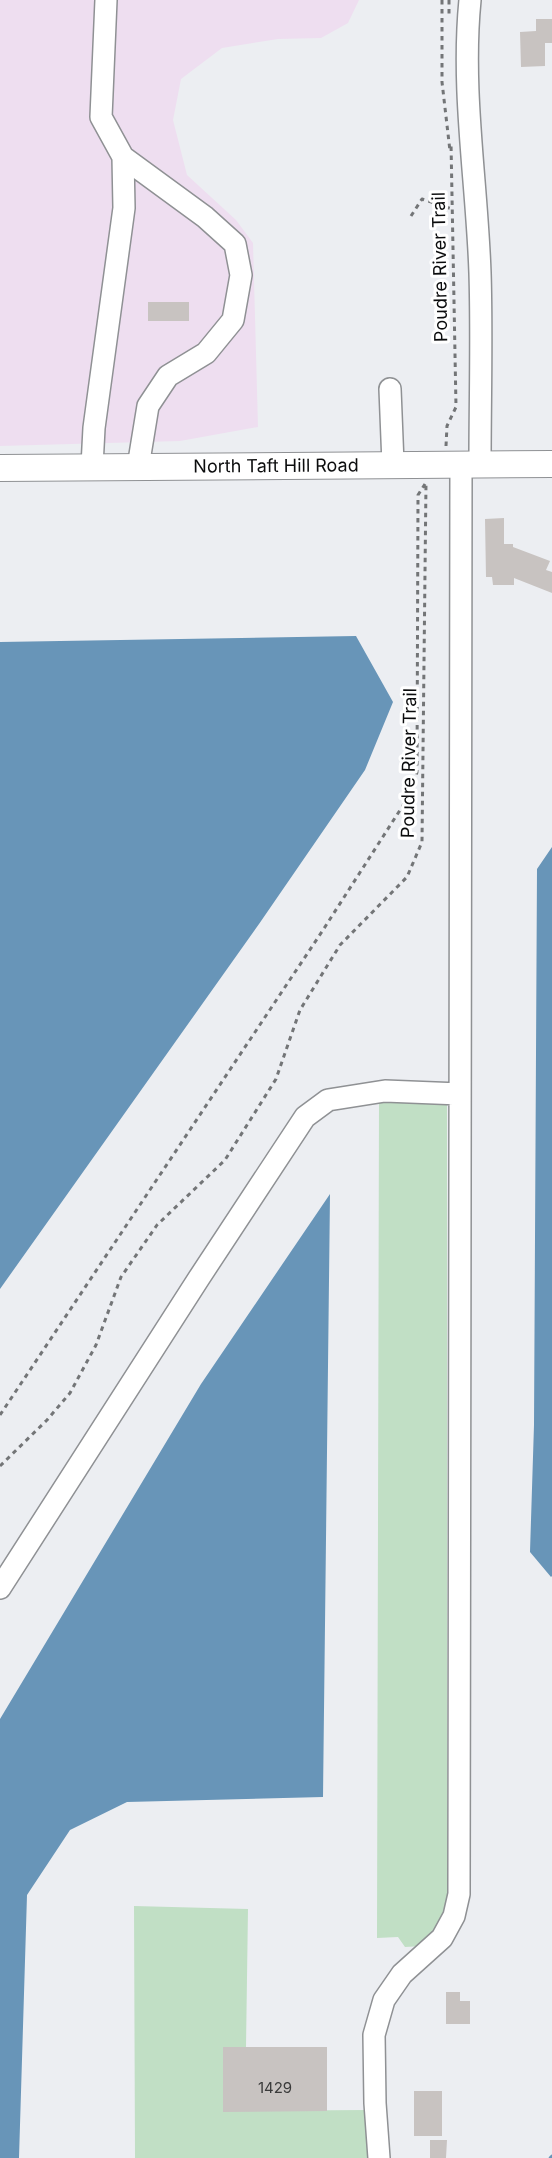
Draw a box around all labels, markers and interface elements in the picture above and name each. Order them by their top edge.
street label: Poudre River Trail [428,192,451,342]
street label: North Taft Hill Road [193,454,359,477]
street label: Poudre River Trail [397,688,420,838]
house number: 1429 [258,2078,292,2097]

